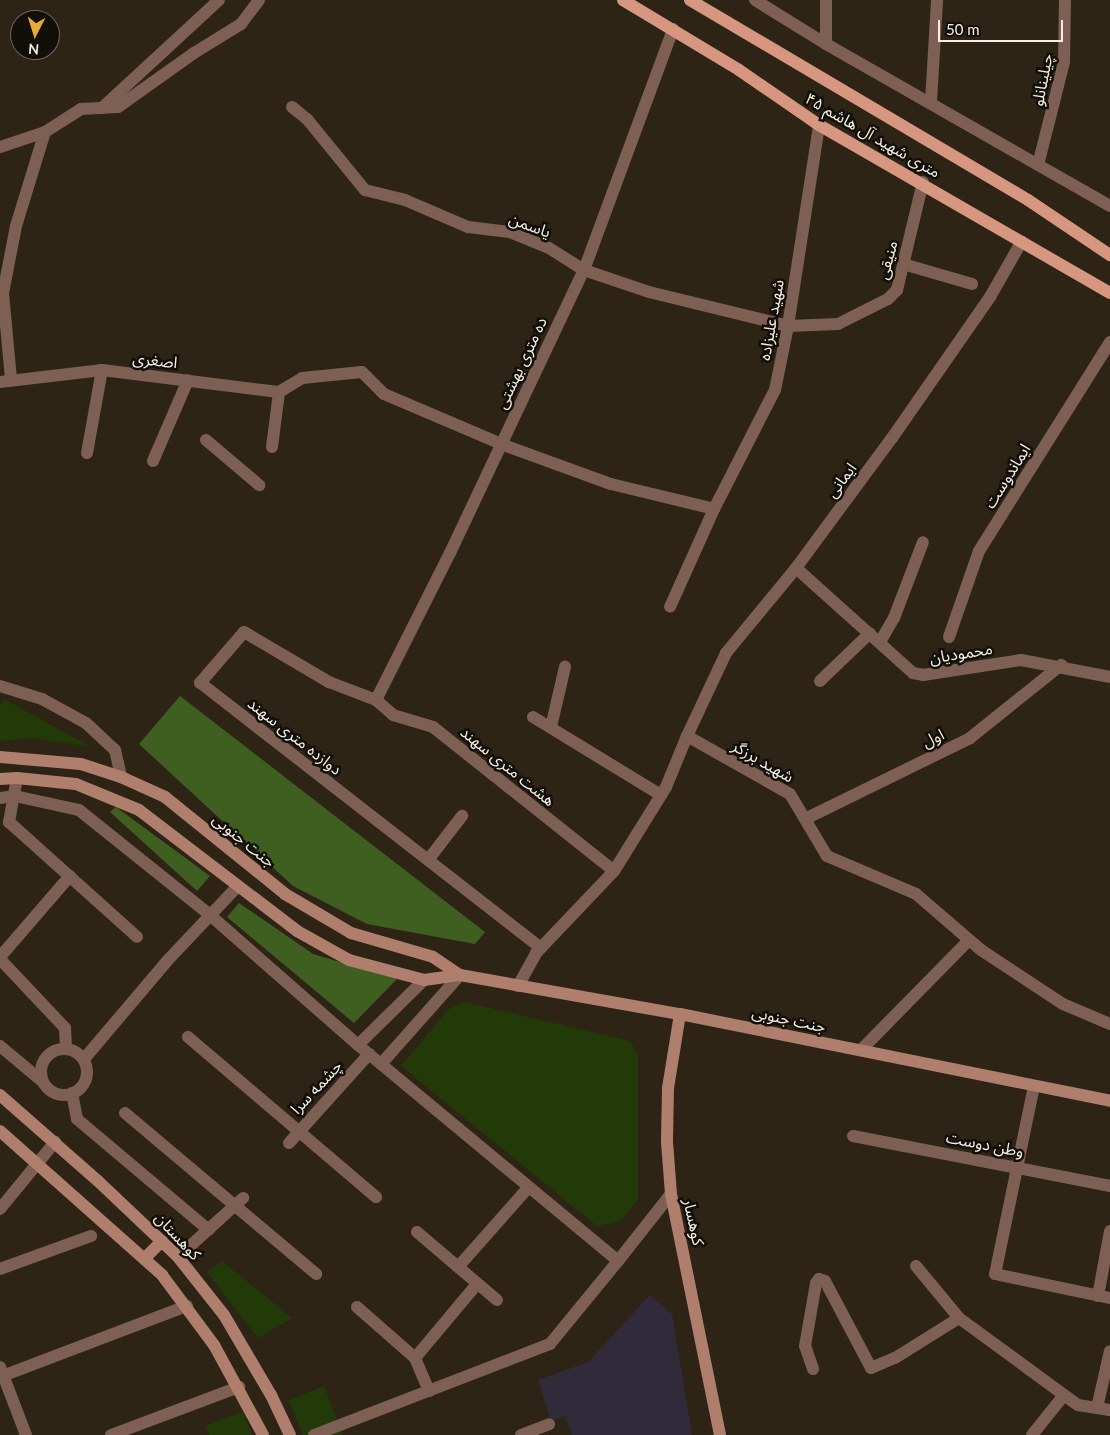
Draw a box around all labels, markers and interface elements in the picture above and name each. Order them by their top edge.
north arrow [10,10,60,60]
scale bar [940,10,1065,42]
text: 50 m [946,20,980,38]
text: N [28,41,40,58]
street label: چیلینانلو [1028,52,1056,108]
street label: ۴۵ متری شهید آل هاشم [802,88,944,182]
street label: یاسمن [507,209,553,241]
street label: منیقی [873,238,901,282]
street label: شهید علیزاده [754,278,788,362]
street label: ده متری بهشتی [491,314,551,412]
street label: اصغری [132,348,178,372]
street label: ایماندوست [980,440,1034,512]
street label: ایمانی [822,459,860,501]
street label: محمودیان [928,639,994,667]
street label: دوازده متری سهند [244,693,346,779]
street label: هشت متری سهند [457,722,559,810]
street label: اول [919,725,947,751]
street label: شهید برزگر [729,736,797,786]
street label: جنت جنوبی [209,809,279,871]
street label: جنت جنوبی [750,1002,828,1036]
street label: چشمه‌ سرا [286,1056,346,1118]
street label: وطن دوست [945,1127,1025,1161]
street label: کوهسار [680,1197,708,1247]
street label: کوهستان [151,1208,205,1264]

